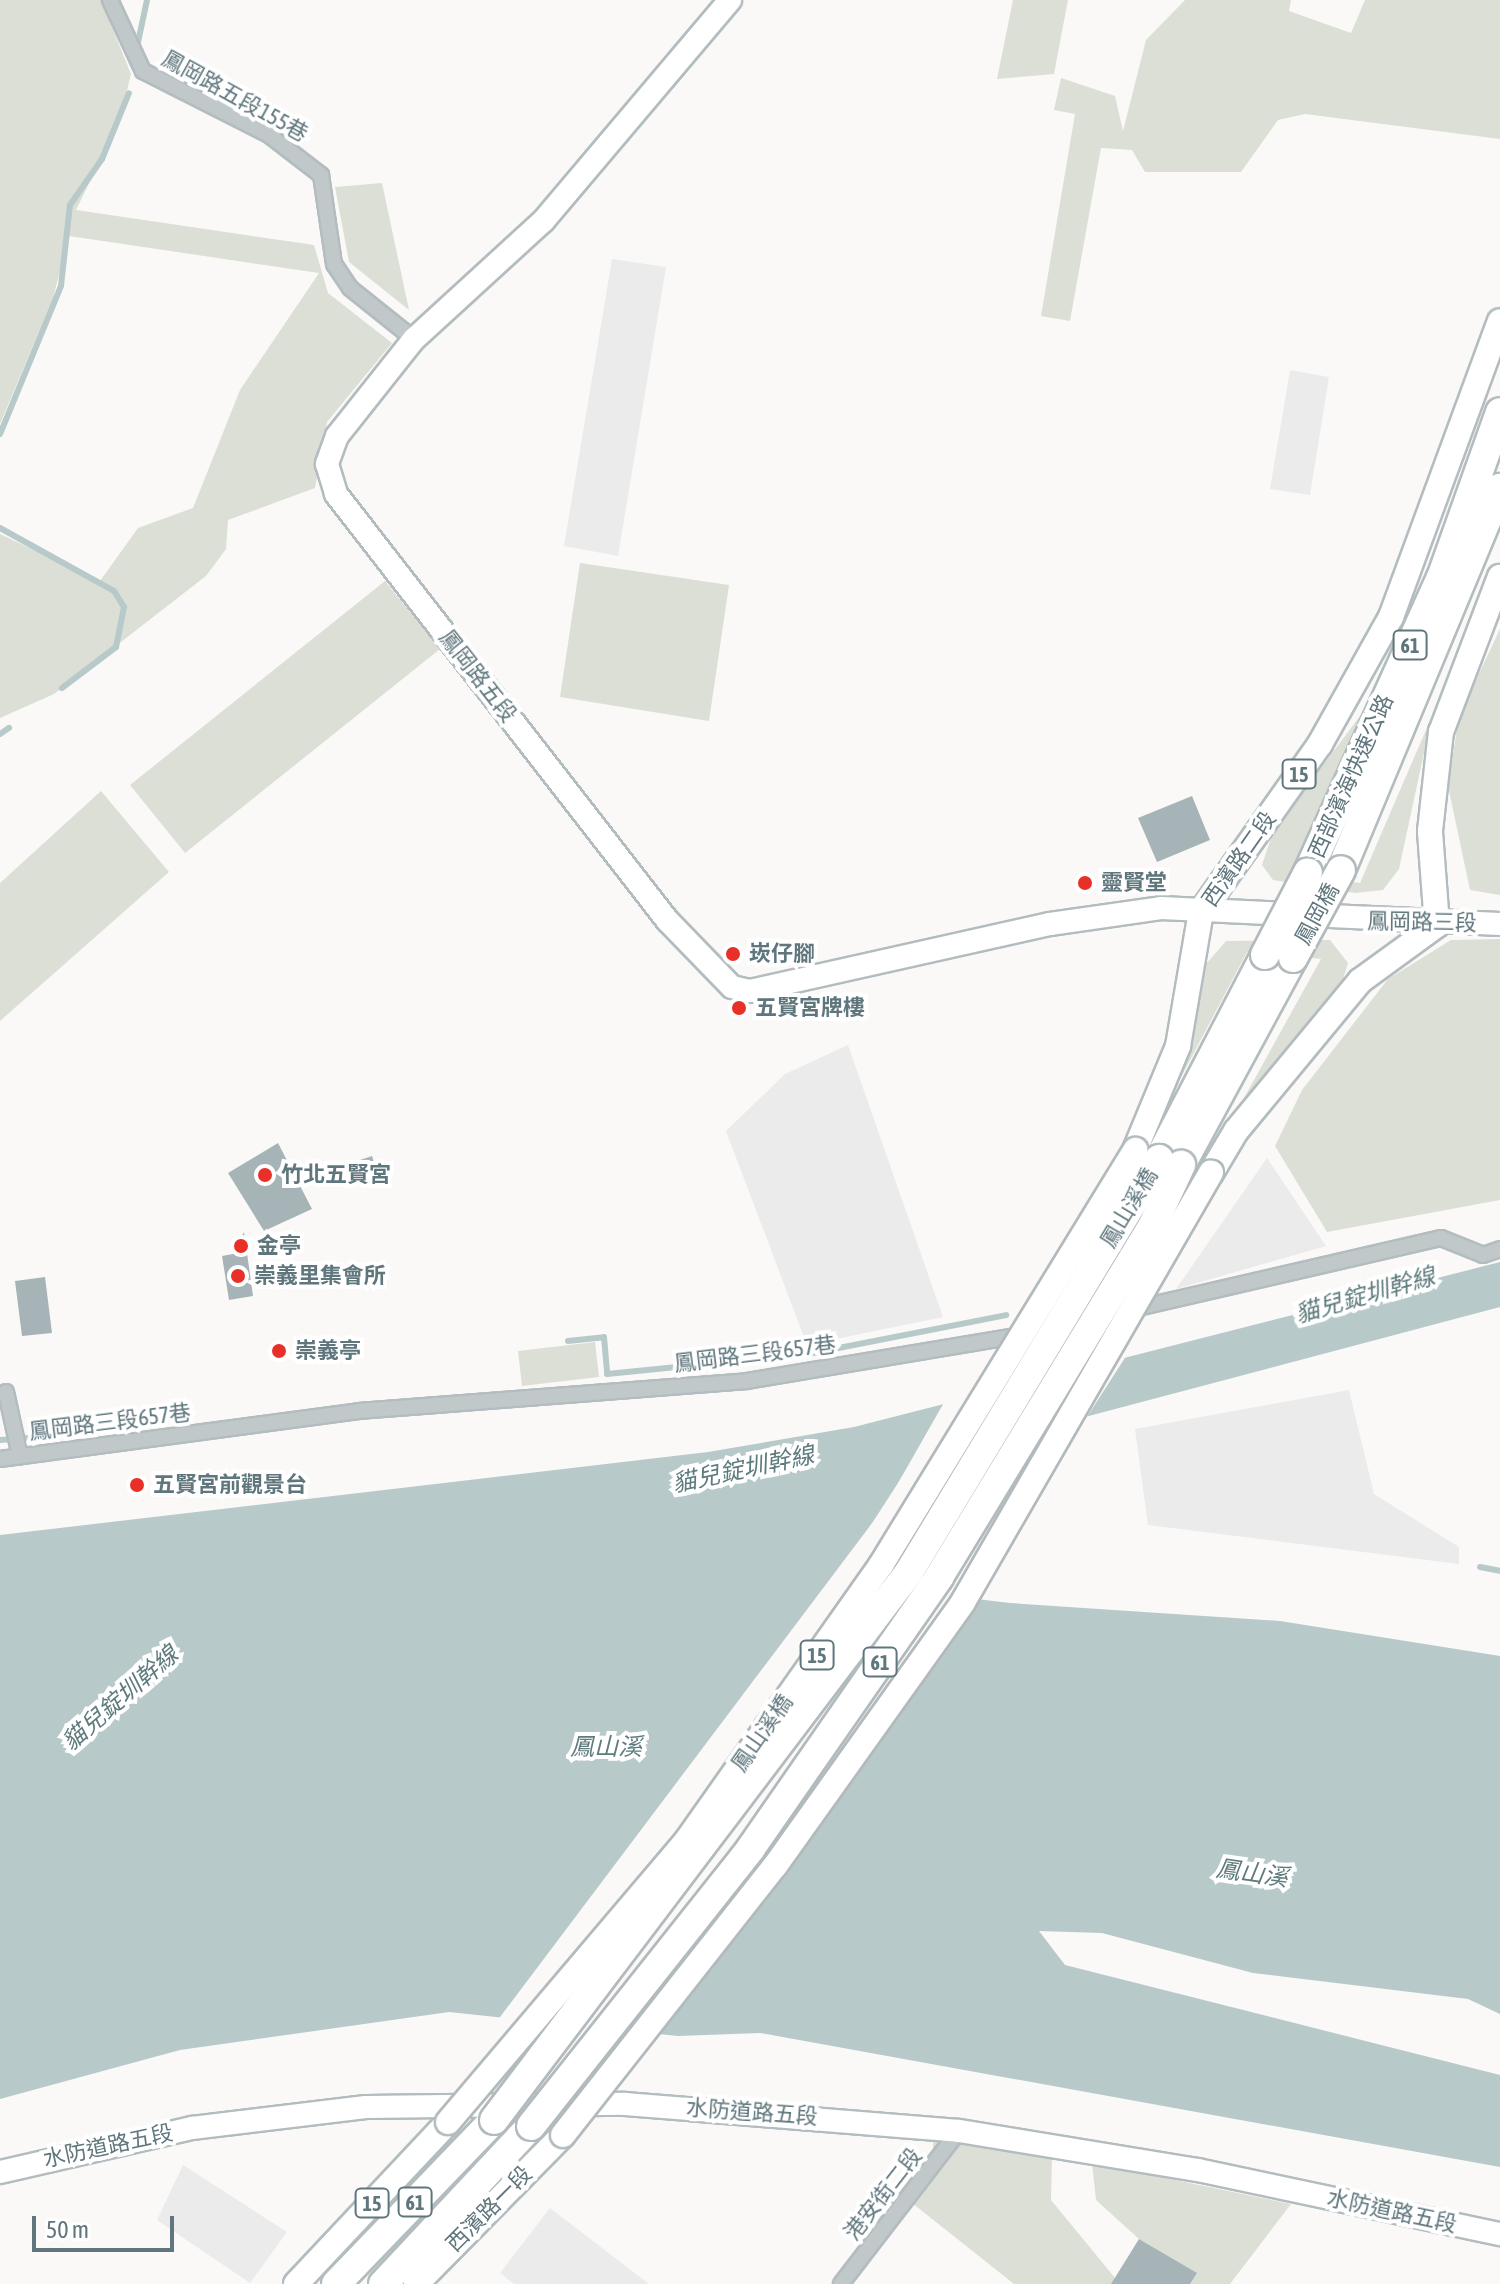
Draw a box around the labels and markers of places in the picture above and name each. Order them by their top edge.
place label: 靈賢堂 [1101,870,1167,896]
marker: 靈賢堂 [1076,874,1094,892]
place label: 崁仔腳 [749,941,815,967]
marker: 崁仔腳 [724,945,742,963]
place label: 五賢宮牌樓 [755,995,865,1021]
marker: 五賢宮牌樓 [730,999,748,1017]
place label: 竹北五賢宮 [281,1162,391,1188]
marker: 竹北五賢宮 [256,1166,274,1184]
place label: 金亭 [257,1233,301,1259]
marker: 金亭 [232,1237,250,1255]
place label: 崇義里集會所 [254,1263,386,1289]
marker: 崇義里集會所 [229,1267,247,1285]
place label: 崇義亭 [295,1338,361,1364]
marker: 崇義亭 [270,1342,288,1360]
place label: 五賢宮前觀景台 [153,1472,307,1498]
marker: 五賢宮前觀景台 [128,1476,146,1494]

